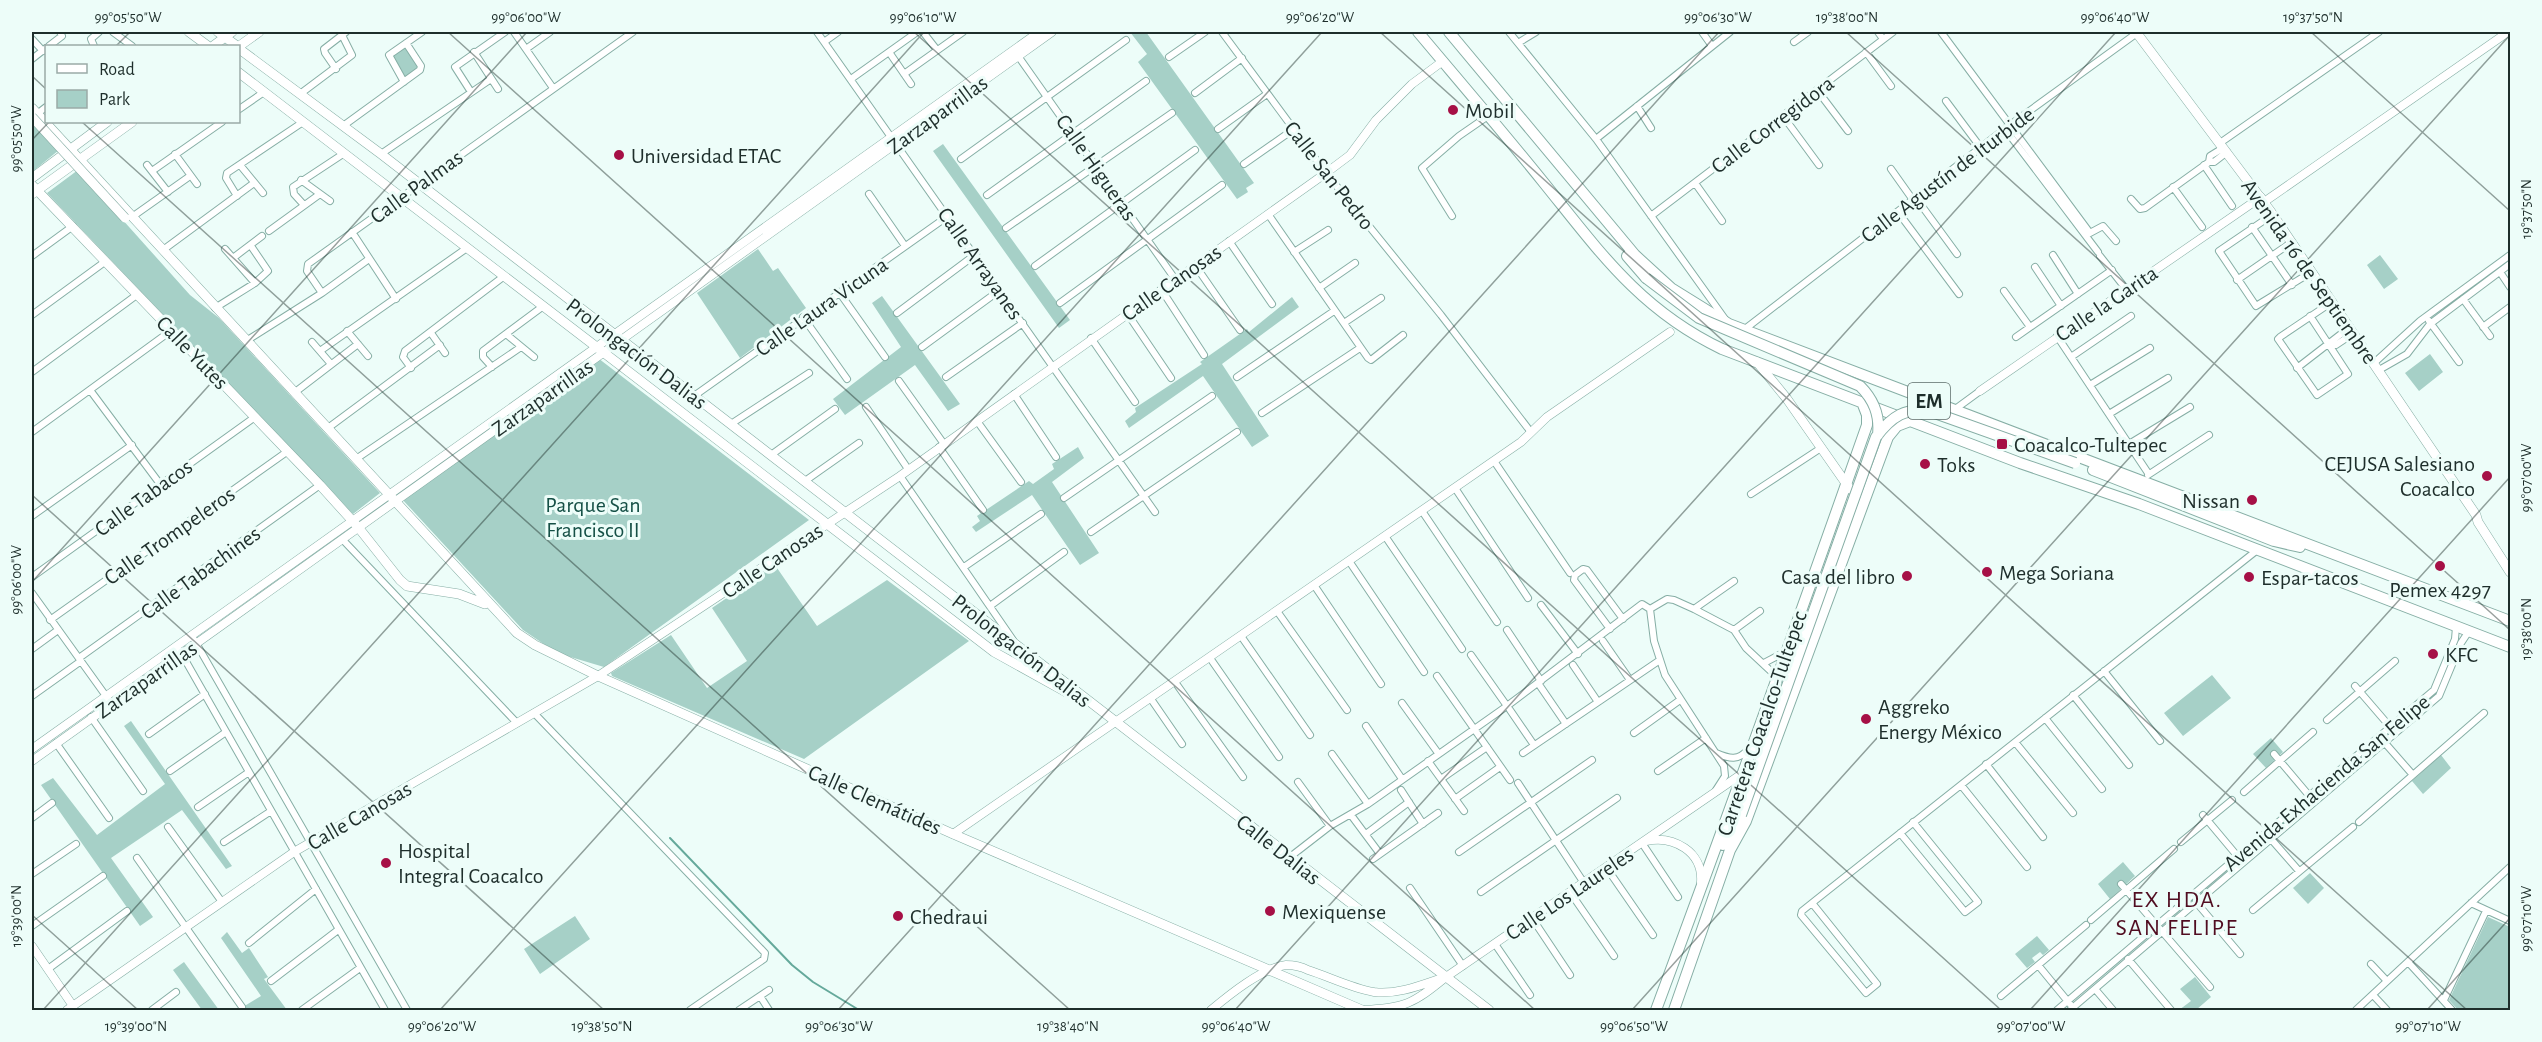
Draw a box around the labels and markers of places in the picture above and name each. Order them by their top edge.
place label: Mobil [1465,100,1515,122]
marker: Mobil [1446,103,1460,117]
place label: Universidad ETAC [631,145,781,167]
marker: Universidad ETAC [612,148,626,162]
place label: Coacalco-Tultepec [2014,434,2167,456]
marker: Coacalco-Tultepec [1995,437,2009,451]
place label: CEJUSA Salesiano Coacalco [2324,453,2475,500]
place label: Toks [1937,454,1975,476]
marker: Toks [1918,457,1932,471]
marker: CEJUSA Salesiano Coacalco [2480,469,2494,483]
place label: Nissan [2182,490,2240,512]
marker: Nissan [2245,493,2259,507]
marker: Pemex 4297 [2433,559,2447,573]
place label: Mega Soriana [1999,562,2114,584]
marker: Mega Soriana [1980,565,1994,579]
place label: Casa del libro [1781,566,1895,588]
place label: Espar-tacos [2261,567,2359,589]
marker: Casa del libro [1900,569,1914,583]
marker: Espar-tacos [2242,570,2256,584]
place label: Pemex 4297 [2389,579,2491,601]
place label: KFC [2445,644,2478,666]
marker: KFC [2426,647,2440,661]
place label: Aggreko Energy México [1878,696,2002,743]
marker: Aggreko Energy México [1859,712,1873,726]
place label: Hospital Integral Coacalco [398,840,544,887]
marker: Hospital Integral Coacalco [379,856,393,870]
place label: Mexiquense [1282,901,1386,923]
marker: Mexiquense [1263,904,1277,918]
place label: Chedraui [910,906,988,928]
marker: Chedraui [891,909,905,923]

